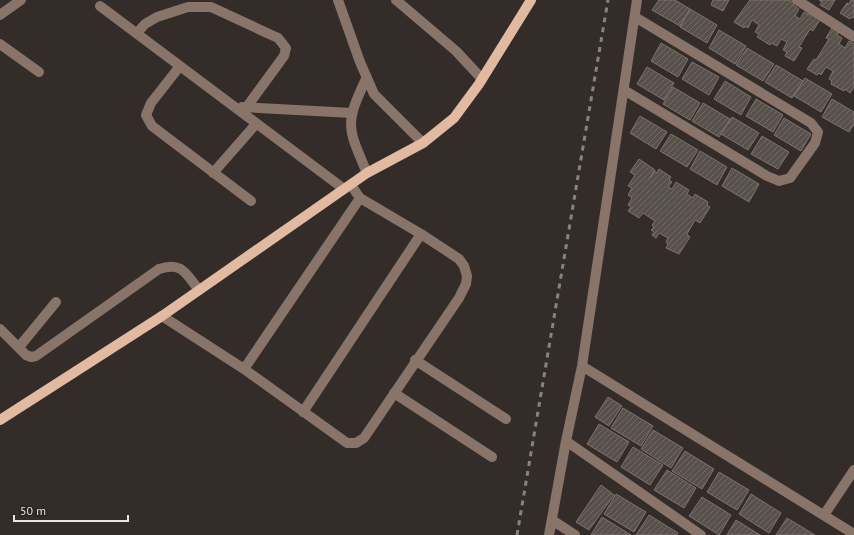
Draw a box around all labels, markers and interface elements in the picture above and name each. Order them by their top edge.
scale bar [14,497,128,523]
text: 50 m [20,503,46,518]

